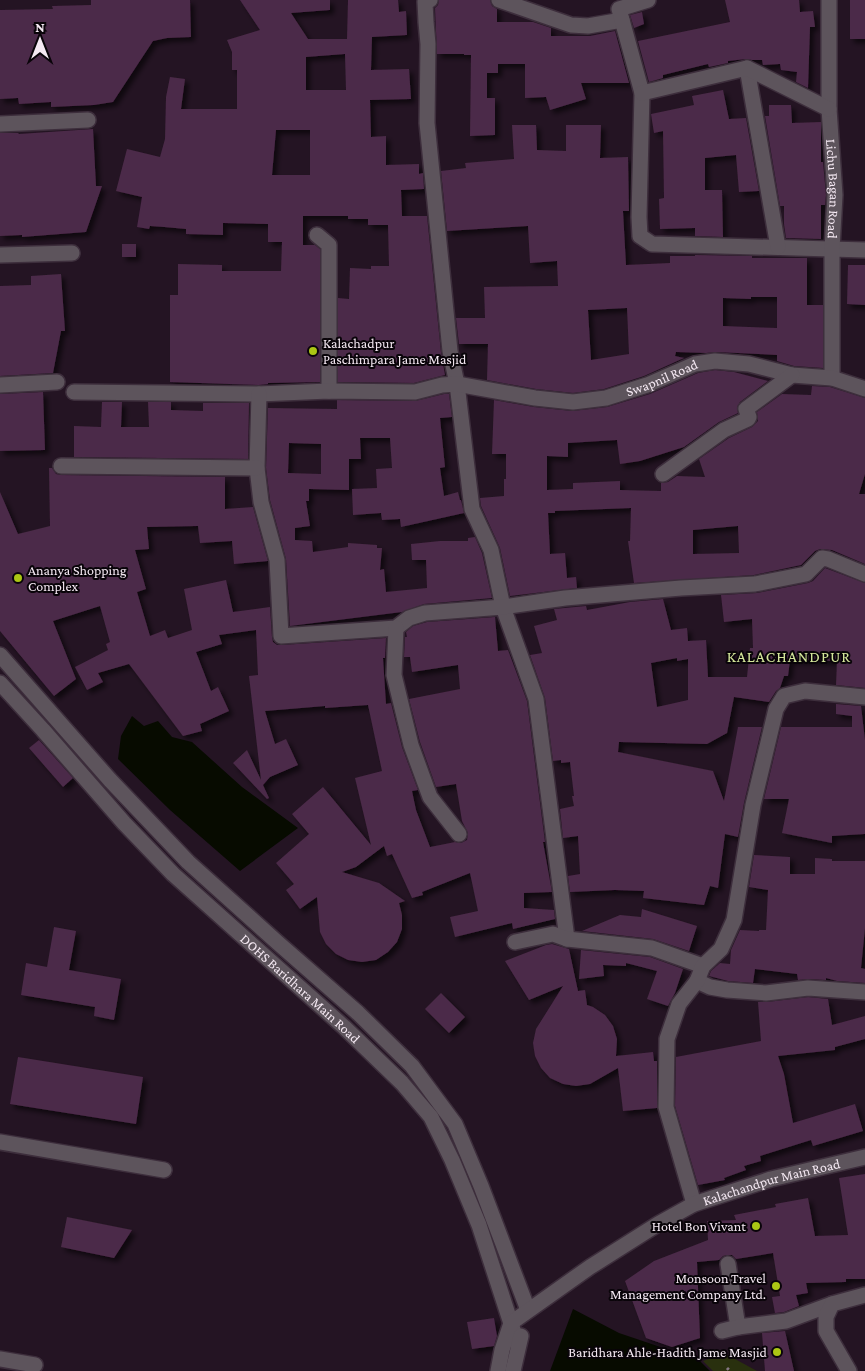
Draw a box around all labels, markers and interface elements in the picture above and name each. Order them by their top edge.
north arrow [15,15,65,65]
text: N [35,19,45,35]
street label: Lichu Bagan Road [823,138,843,240]
place label: Kalachadpur Paschimpara Jame Masjid [323,335,467,368]
marker: Kalachadpur Paschimpara Jame Masjid [307,345,319,357]
street label: Swapnil Road [624,356,701,399]
place label: Ananya Shopping Complex [28,562,127,594]
marker: Ananya Shopping Complex [12,572,24,584]
district label: KALACHANDPUR [727,648,851,665]
street label: DOHS Baridhara Main Road [237,930,364,1047]
street label: Kalachandpur Main Road [701,1155,842,1209]
place label: Hotel Bon Vivant [652,1218,746,1234]
marker: Hotel Bon Vivant [750,1220,762,1232]
place label: Monsoon Travel Management Company Ltd. [610,1270,766,1302]
marker: Monsoon Travel Management Company Ltd. [770,1280,782,1292]
place label: Baridhara Ahle-Hadith Jame Masjid [568,1344,768,1361]
marker: Baridhara Ahle-Hadith Jame Masjid [771,1346,783,1358]

